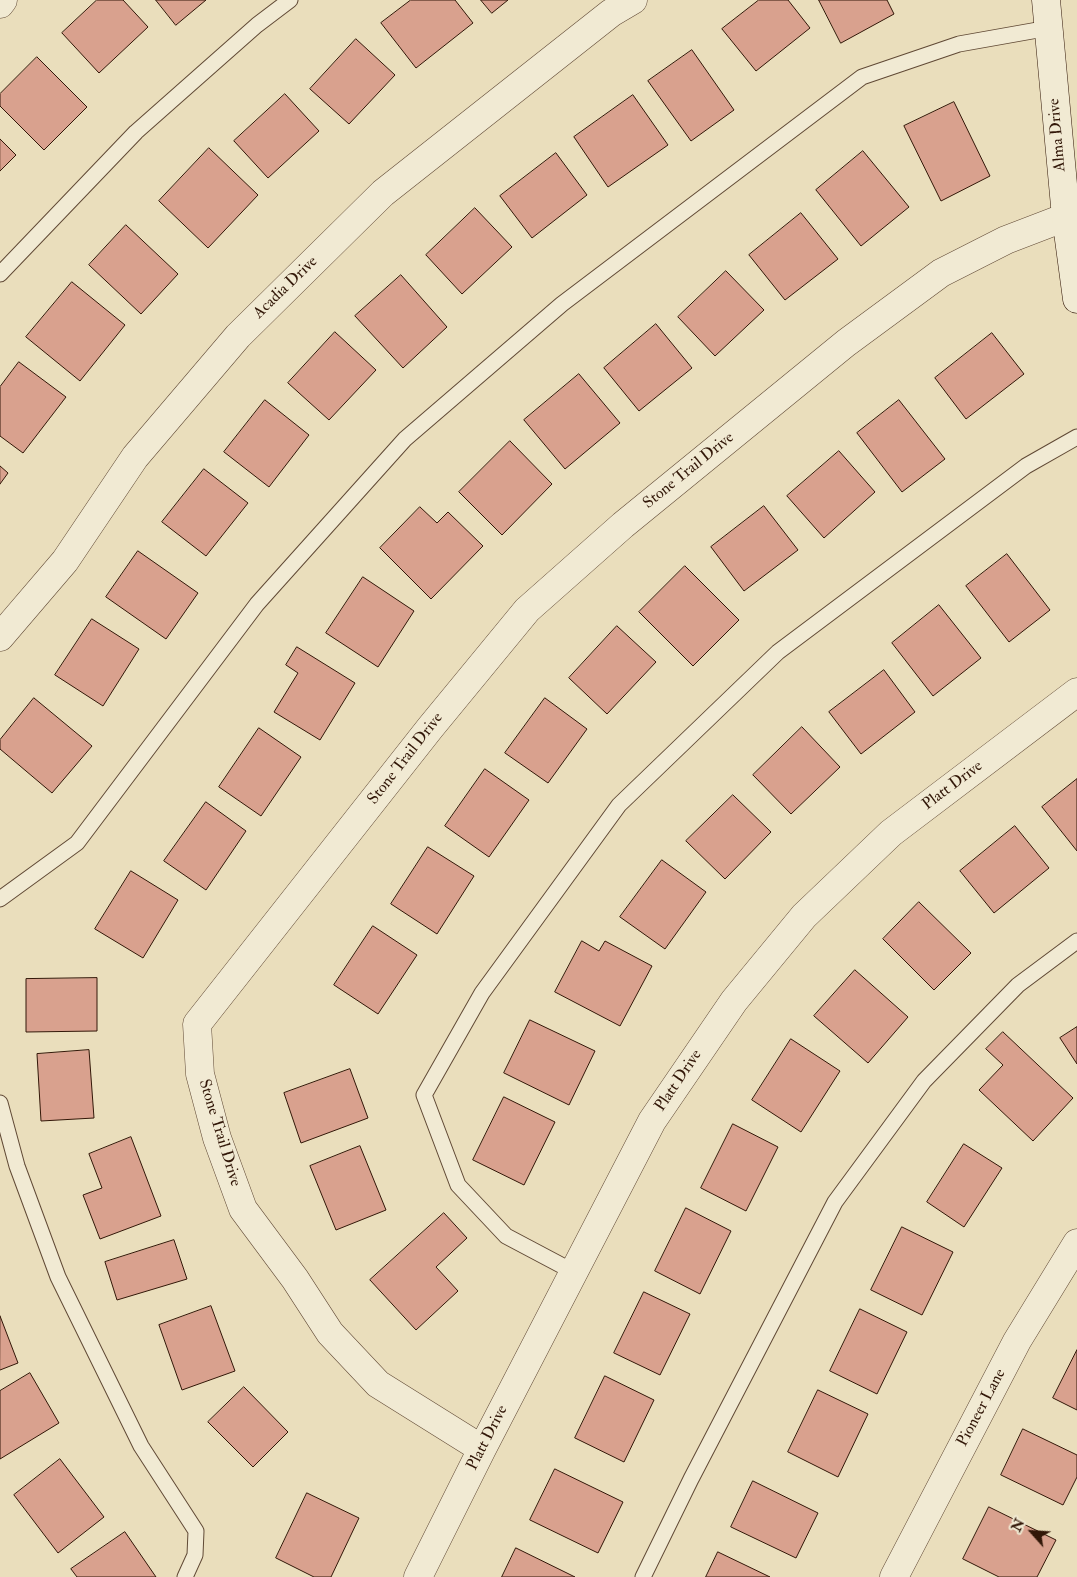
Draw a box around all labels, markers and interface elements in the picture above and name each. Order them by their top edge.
street label: Alma Drive [1045,98,1071,172]
street label: Acadia Drive [250,253,322,323]
street label: Stone Trail Drive [640,429,738,513]
street label: Stone Trail Drive [364,709,448,809]
street label: Platt Drive [919,757,987,815]
street label: Platt Drive [651,1046,707,1116]
street label: Stone Trail Drive [194,1077,244,1189]
street label: Pioneer Lane [954,1366,1010,1450]
street label: Platt Drive [463,1402,513,1474]
north arrow [1007,1507,1057,1557]
text: N [1008,1516,1028,1535]

